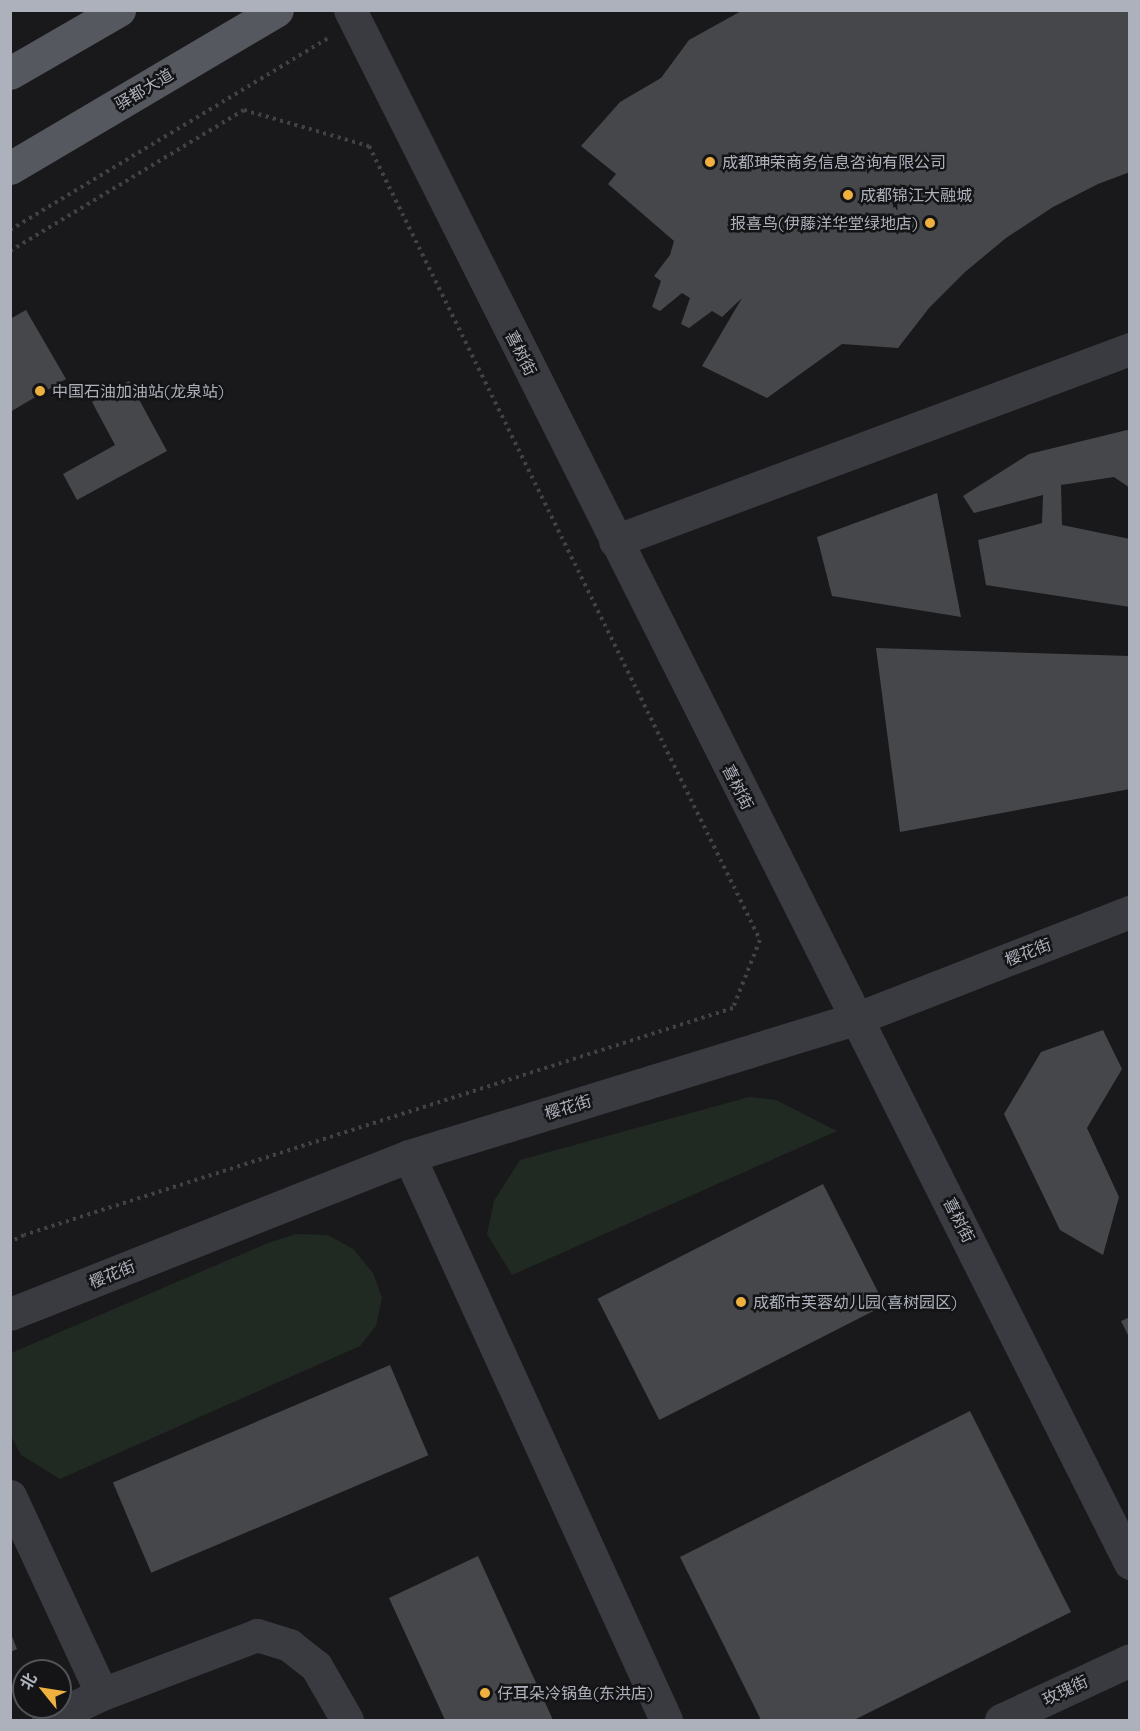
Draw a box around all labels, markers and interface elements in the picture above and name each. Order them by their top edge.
street label: 驿都大道 [112,64,176,114]
place label: 成都珅荣商务信息咨询有限公司 [722,152,946,172]
marker: 成都珅荣商务信息咨询有限公司 [703,155,717,169]
place label: 成都锦江大融城 [860,185,972,205]
marker: 成都锦江大融城 [841,188,855,202]
place label: 报喜鸟(伊藤洋华堂绿地店) [730,213,918,233]
marker: 报喜鸟(伊藤洋华堂绿地店) [923,216,937,230]
street label: 喜树街 [502,327,540,379]
place label: 中国石油加油站(龙泉站) [52,381,224,401]
marker: 中国石油加油站(龙泉站) [33,384,47,398]
street label: 喜树街 [719,761,757,813]
street label: 樱花街 [1002,934,1054,970]
street label: 樱花街 [542,1091,594,1123]
street label: 喜树街 [940,1194,978,1246]
street label: 樱花街 [86,1256,138,1292]
place label: 成都市芙蓉幼儿园(喜树园区) [753,1292,957,1312]
marker: 成都市芙蓉幼儿园(喜树园区) [734,1295,748,1309]
north arrow [12,1659,72,1719]
text: 北 [15,1669,41,1693]
street label: 玫瑰街 [1039,1671,1091,1709]
place label: 仔耳朵冷锅鱼(东洪店) [497,1683,653,1703]
marker: 仔耳朵冷锅鱼(东洪店) [478,1686,492,1700]

